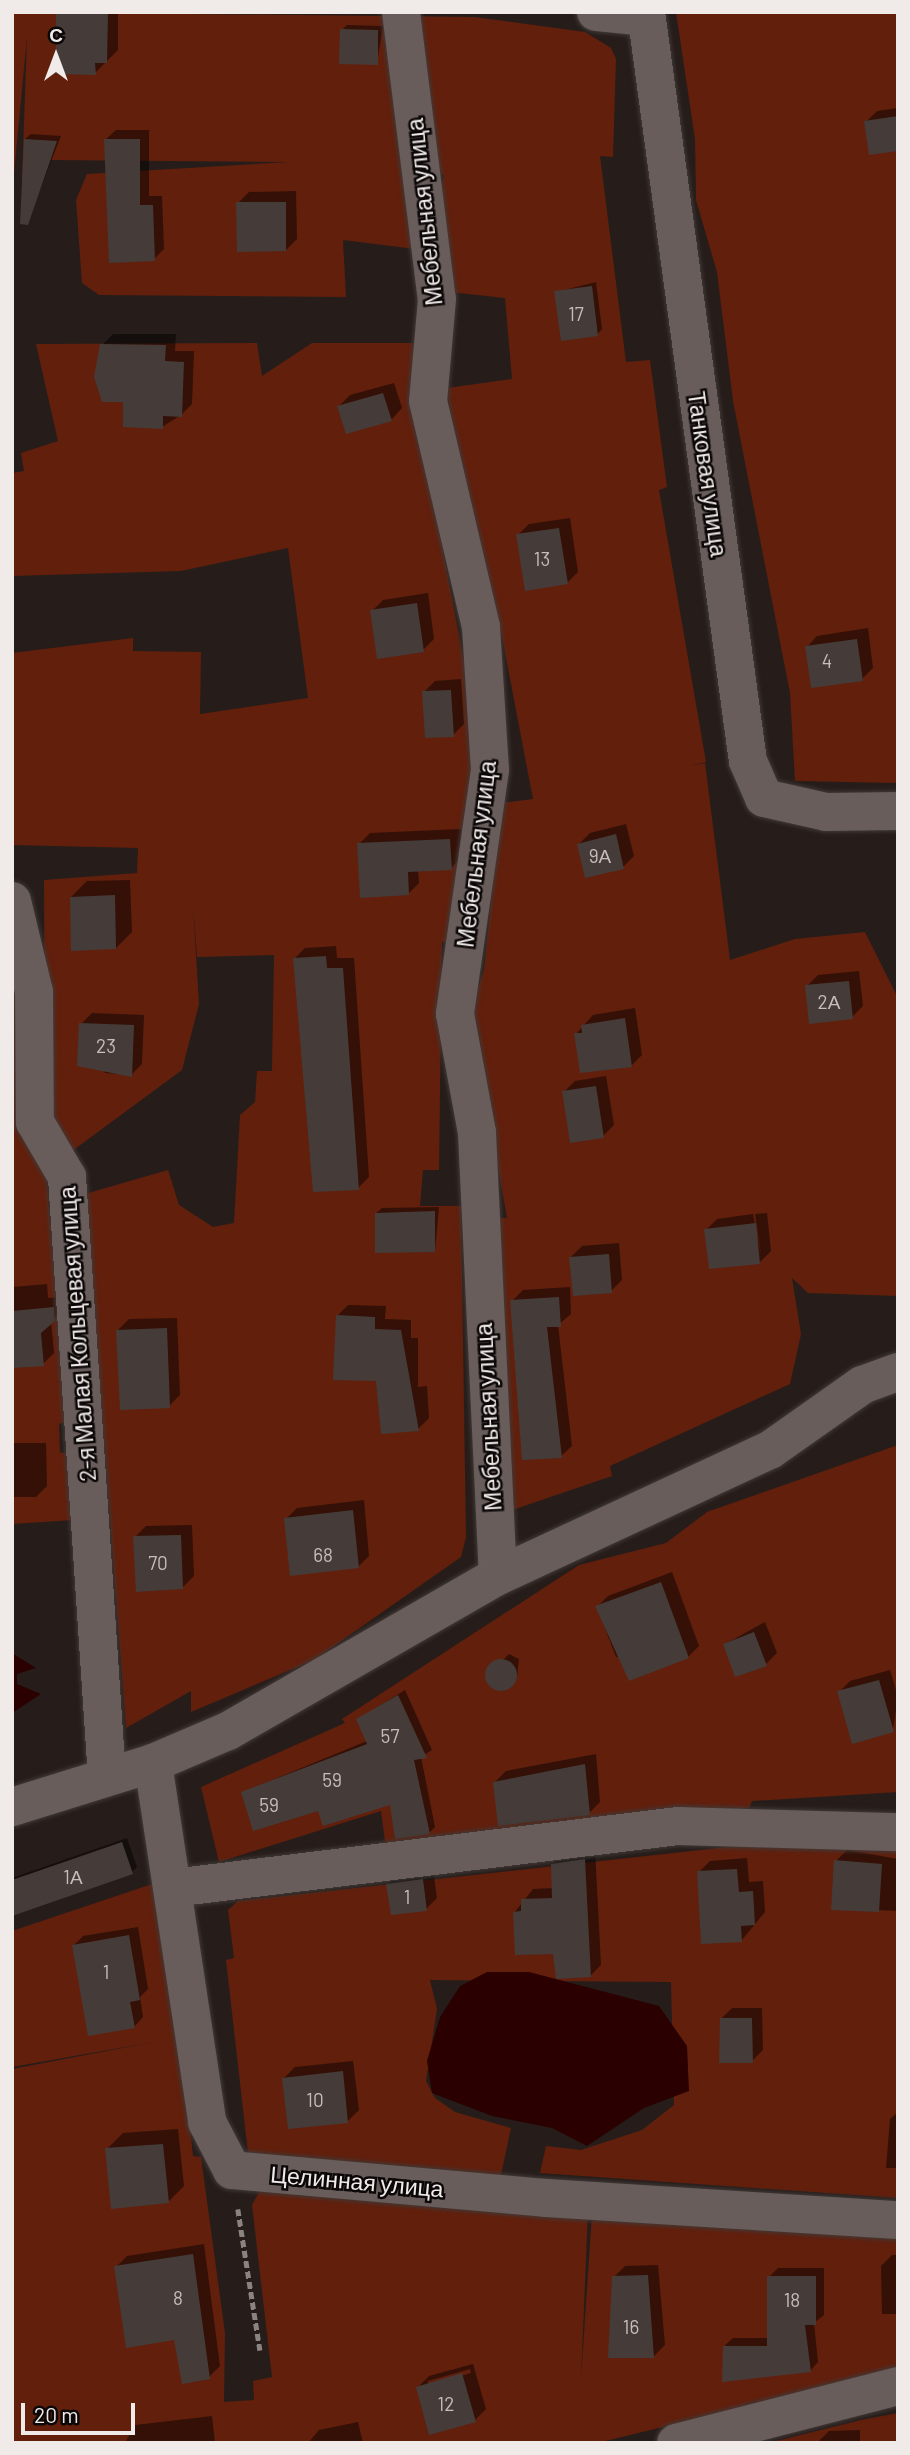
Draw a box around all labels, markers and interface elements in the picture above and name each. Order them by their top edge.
north arrow [21,21,91,91]
text: С [49,23,63,46]
street label: Мебельная улица [400,117,448,307]
house number: 17 [568,303,584,325]
street label: Танковая улица [683,390,733,558]
house number: 13 [534,548,550,570]
house number: 4 [822,650,832,672]
street label: Мебельная улица [451,759,501,949]
house number: 9А [589,845,611,867]
house number: 2А [818,991,840,1013]
house number: 23 [96,1035,116,1057]
street label: 2-я Малая Кольцевая улица [53,1186,101,1482]
street label: Мебельная улица [469,1322,507,1512]
house number: 68 [313,1544,333,1566]
house number: 70 [148,1552,168,1574]
house number: 57 [381,1725,399,1747]
house number: 59 [322,1769,342,1791]
house number: 59 [259,1794,279,1816]
house number: 1А [63,1866,83,1888]
house number: 1 [404,1886,410,1908]
house number: 1 [103,1961,109,1983]
house number: 10 [306,2089,324,2111]
street label: Целинная улица [269,2160,445,2202]
house number: 8 [173,2287,183,2309]
house number: 18 [784,2289,800,2311]
house number: 16 [623,2316,639,2338]
scale bar [24,2388,138,2432]
house number: 12 [438,2393,454,2415]
text: 20 m [34,2402,79,2427]

